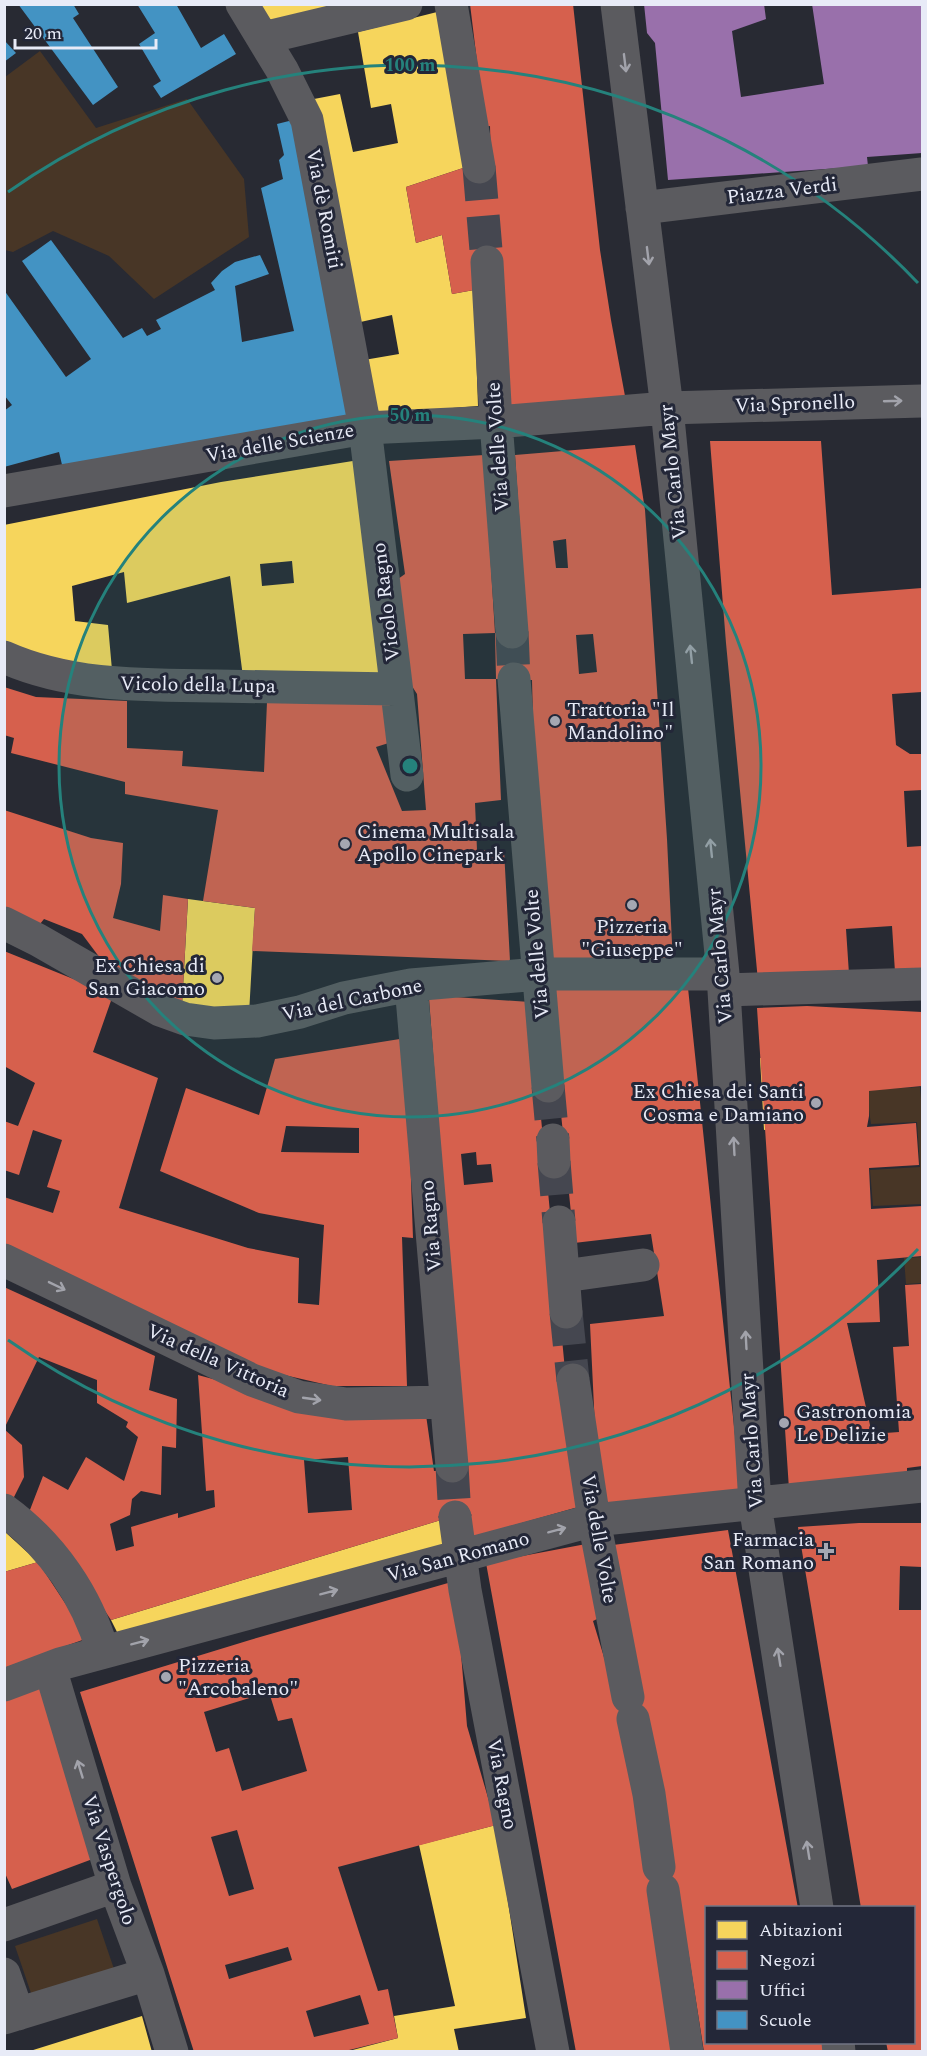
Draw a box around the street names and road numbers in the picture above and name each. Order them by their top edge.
street label: Via dè Romiti [298,146,350,272]
street label: Piazza Verdi [725,169,839,213]
street label: Via delle Volte [478,381,518,513]
street label: Via Spronello [734,387,856,421]
street label: Via Carlo Mayr [651,403,695,541]
street label: Via delle Scienze [203,415,357,471]
street label: Vicolo Ragno [364,541,408,663]
street label: Vicolo della Lupa [120,669,276,701]
street label: Via Carlo Mayr [699,887,741,1025]
street label: Via delle Volte [516,888,558,1020]
street label: Via del Carbone [279,970,425,1030]
street label: Via Ragno [412,1179,450,1273]
street label: Via della Vittoria [142,1316,294,1406]
street label: Via Carlo Mayr [732,1372,772,1510]
street label: Via delle Volte [573,1472,625,1606]
street label: Via San Romano [383,1524,533,1590]
street label: Via Ragno [478,1736,526,1832]
street label: Via Vaspergolo [74,1791,144,1929]

